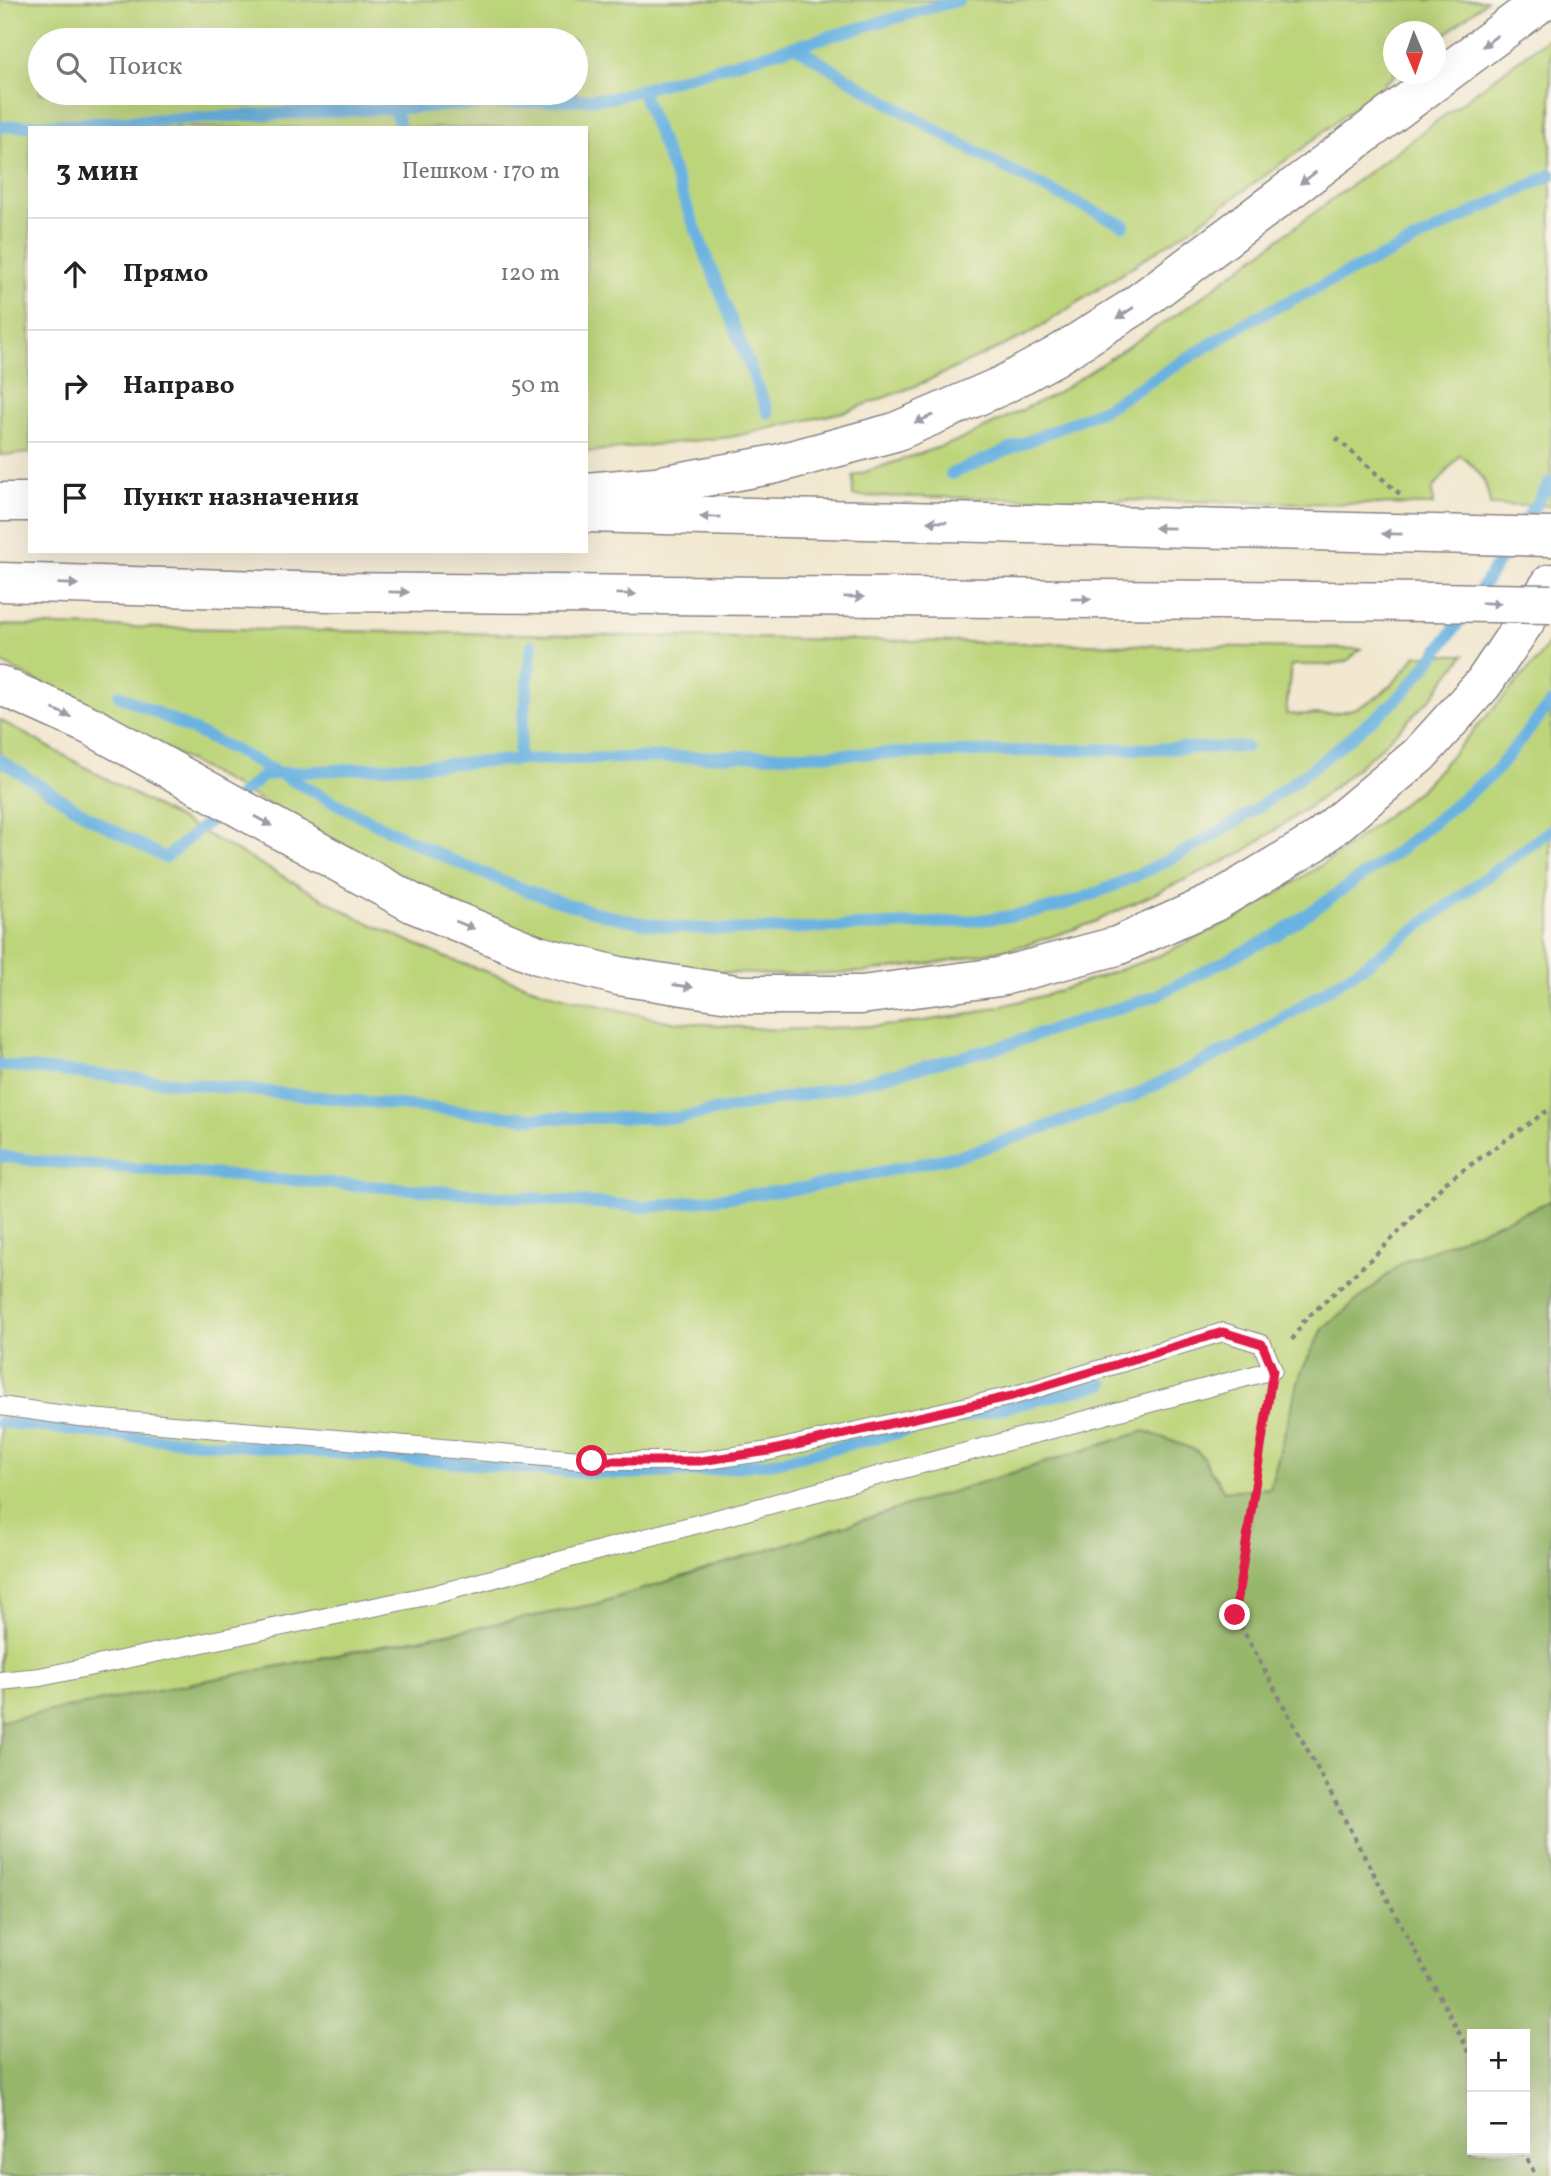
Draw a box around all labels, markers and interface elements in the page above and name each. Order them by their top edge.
north arrow [1383,21,1446,84]
search box [28,28,588,105]
one-way arrow [1481,34,1499,48]
icon: search [52,48,90,86]
text: Поиск [108,49,182,85]
text: 3 мин [56,151,139,193]
text: Пешком · 170 m [402,156,560,188]
one-way arrow [1299,171,1317,185]
icon: ahead [56,255,94,293]
text: Прямо [123,256,208,292]
text: 120 m [500,258,560,290]
one-way arrow [1115,306,1135,319]
icon: right [56,367,94,405]
text: Направо [123,368,235,404]
text: 50 m [511,370,560,402]
one-way arrow [914,414,935,425]
icon: arrive [56,479,94,517]
text: Пункт назначения [123,480,359,516]
one-way arrow [698,511,720,522]
one-way arrow [926,517,948,528]
one-way arrow [1153,523,1175,534]
one-way arrow [1381,529,1403,540]
one-way arrow [57,579,79,590]
one-way arrow [388,586,410,598]
one-way arrow [615,589,637,600]
one-way arrow [843,591,865,603]
one-way arrow [1070,593,1092,605]
one-way arrow [1481,597,1503,609]
one-way arrow [52,707,72,719]
one-way arrow [253,814,273,826]
one-way arrow [454,919,475,930]
one-way arrow [672,981,694,992]
route start [576,1445,607,1476]
route end [1219,1599,1250,1630]
map controls [1467,2029,1530,2155]
button: + [1467,2029,1530,2092]
button: − [1467,2092,1530,2155]

